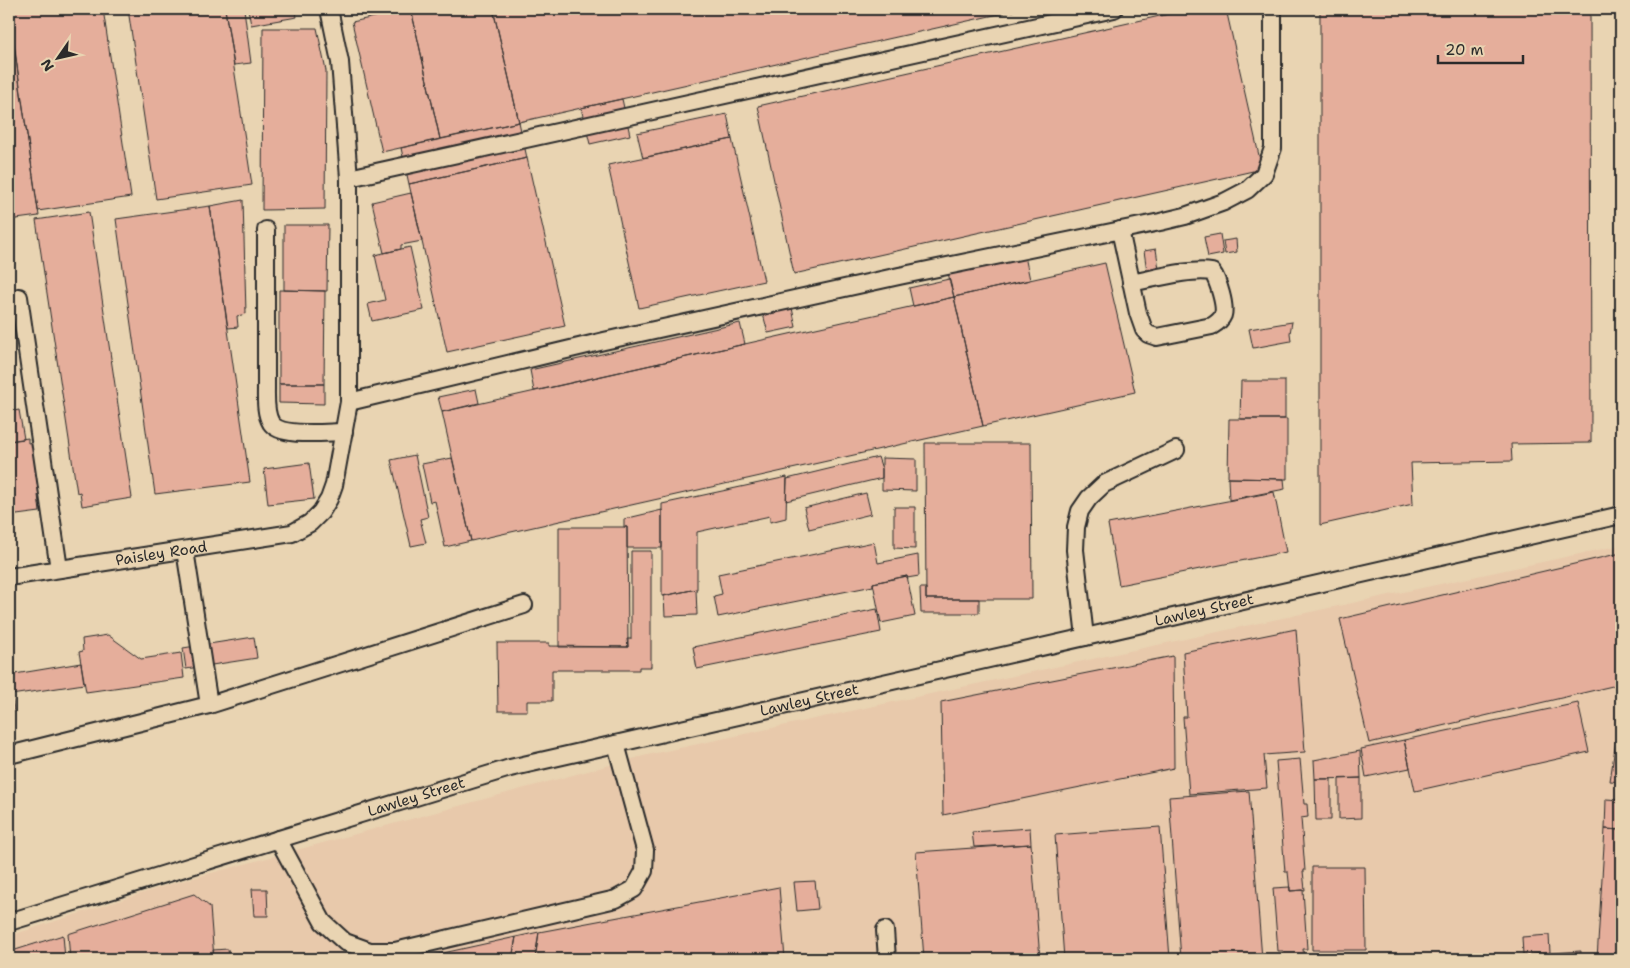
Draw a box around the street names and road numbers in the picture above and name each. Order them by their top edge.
street label: Paisley Road [114,536,209,570]
street label: Lawley Street [1153,589,1255,631]
street label: Lawley Street [758,679,861,721]
street label: Lawley Street [365,772,467,821]

